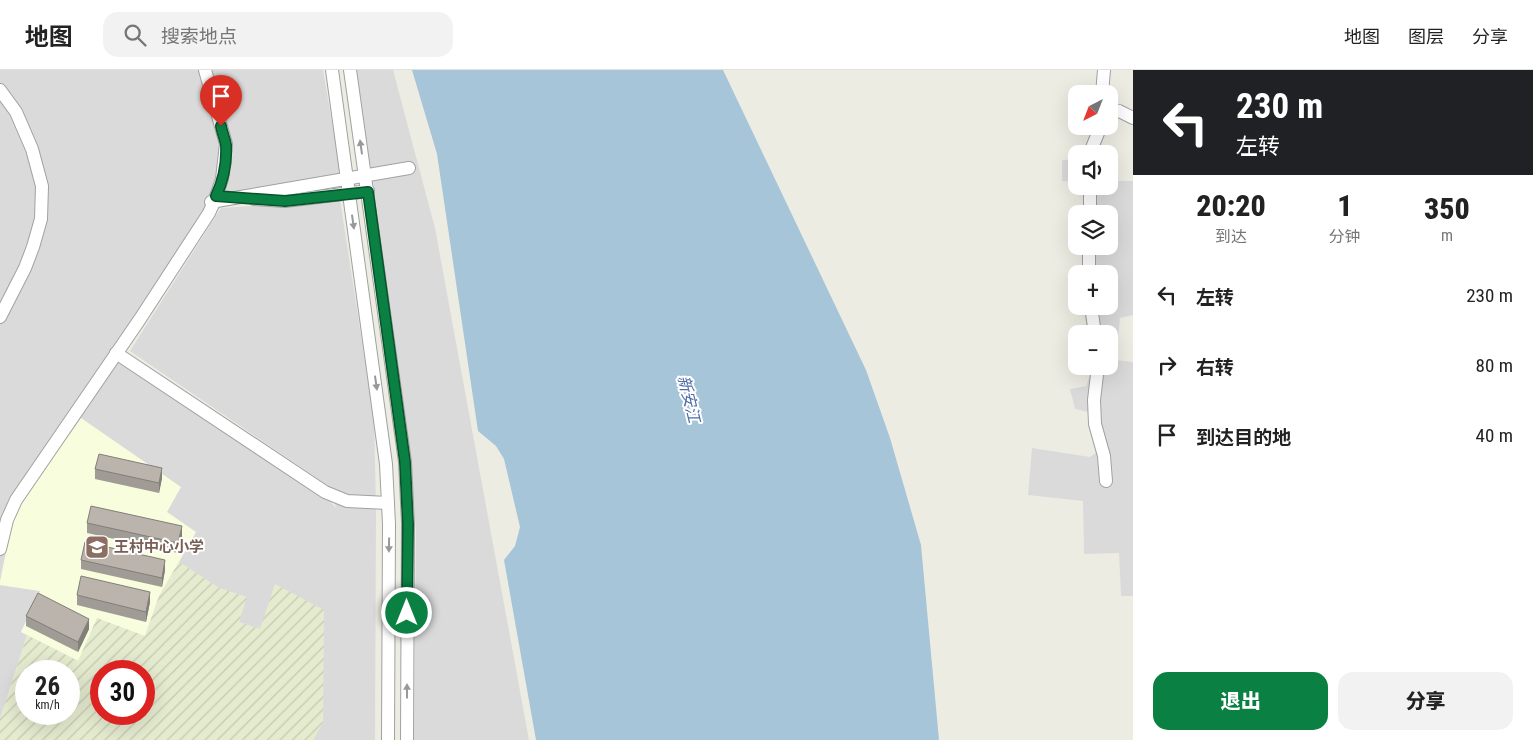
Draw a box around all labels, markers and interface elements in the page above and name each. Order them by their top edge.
search box [103,12,453,57]
icon: search [121,21,149,49]
text: 地图 [25,23,73,51]
text: 搜索地点 [161,25,237,48]
text: 地图 [1344,26,1380,47]
text: 图层 [1408,26,1444,47]
text: 分享 [1472,26,1508,47]
pin [200,75,242,126]
icon: arrive [207,82,235,110]
north arrow [1068,85,1118,135]
map controls [1068,85,1118,375]
text: 230 m [1236,86,1323,127]
icon: left [1153,90,1218,155]
text: 左转 [1236,134,1280,159]
one-way arrow [357,139,365,155]
button: sound [1068,145,1118,195]
text: 20:20 [1196,188,1266,223]
text: 1 [1337,188,1352,223]
text: 350 [1424,191,1470,226]
button: layers [1068,205,1118,255]
one-way arrow [349,215,357,231]
text: m [1441,226,1453,245]
text: 到达 [1215,227,1247,246]
text: 分钟 [1329,227,1361,246]
button: + [1068,265,1118,315]
icon: left [1153,281,1181,309]
text: 230 m [1466,284,1513,307]
text: 左转 [1196,286,1234,309]
button: − [1068,325,1118,375]
icon: right [1153,351,1181,379]
text: 80 m [1476,354,1513,377]
text: 右转 [1196,356,1234,379]
water label: 新安江 [674,373,705,427]
one-way arrow [372,375,380,391]
icon: arrive [1153,421,1181,449]
text: 40 m [1476,424,1513,447]
text: 到达目的地 [1196,426,1291,449]
school or university icon: 王村中心小学 [84,534,110,560]
one-way arrow [385,537,393,553]
place label: 王村中心小学 [114,538,204,556]
position arrow [380,586,432,638]
speed limit sign: 30 [90,660,155,725]
text: 26 [35,672,60,701]
button: 退出 [1153,672,1328,730]
button: 分享 [1338,672,1513,730]
one-way arrow [403,683,411,699]
text: km/h [35,698,60,712]

